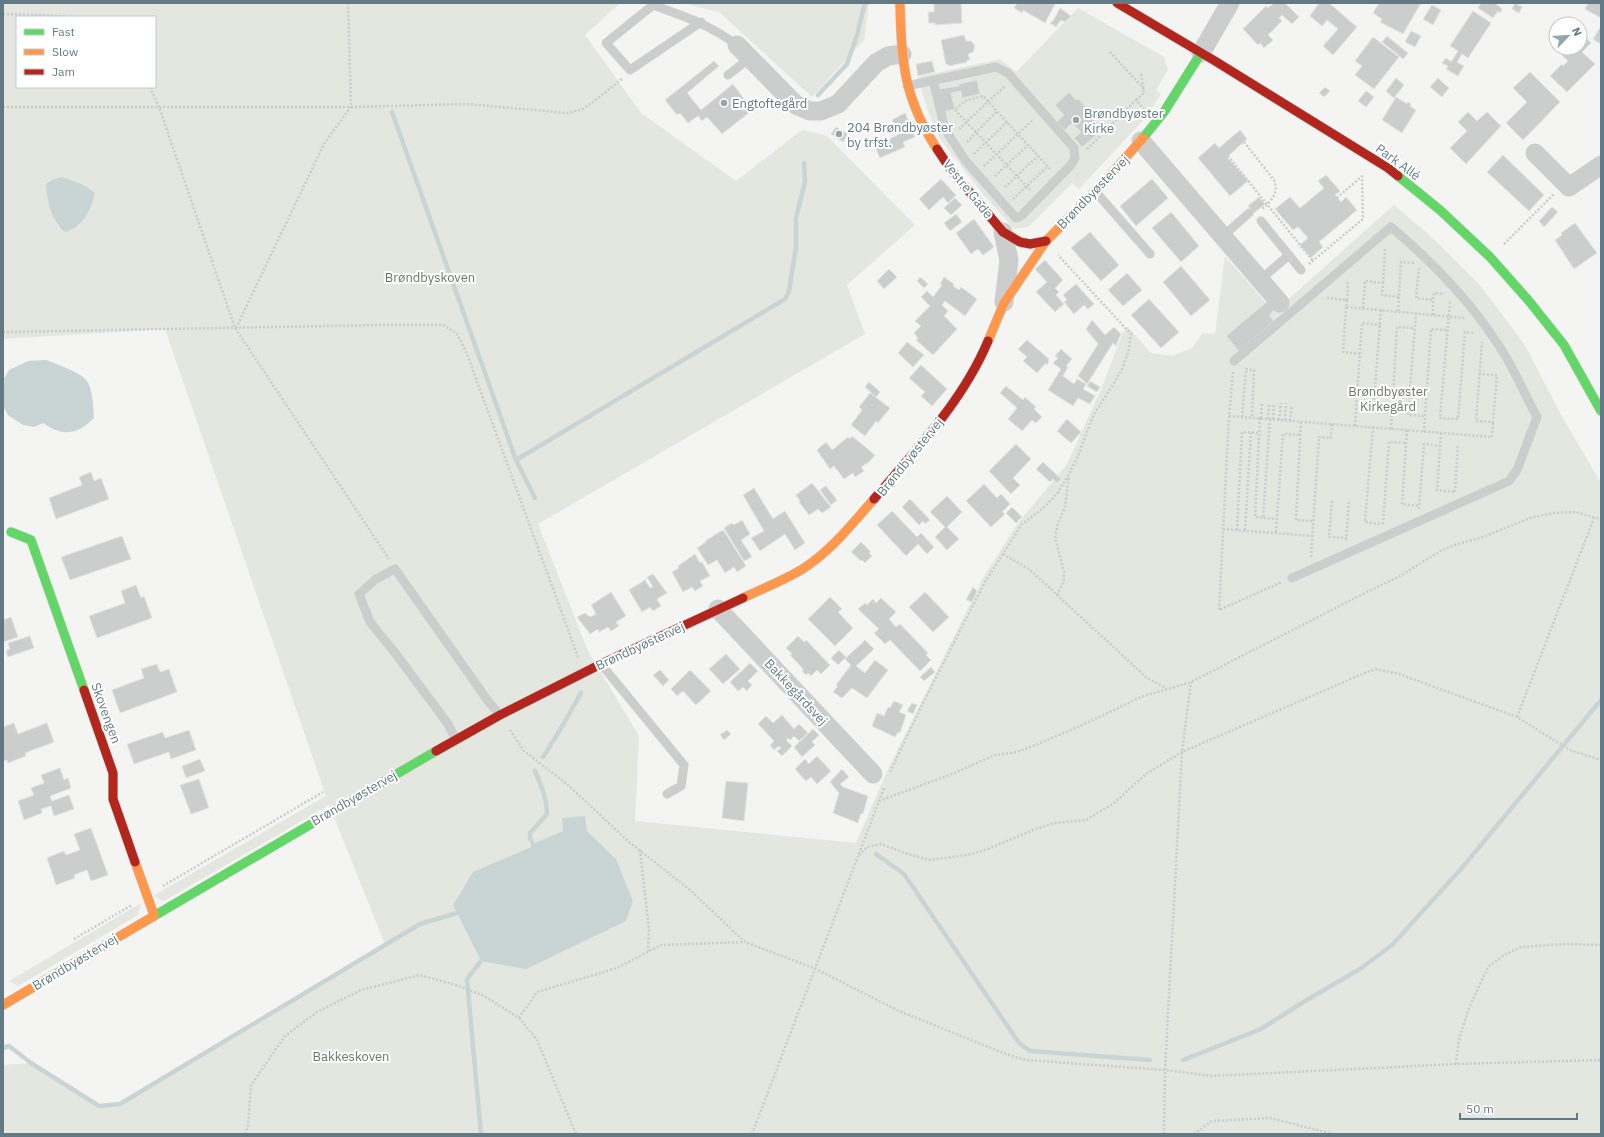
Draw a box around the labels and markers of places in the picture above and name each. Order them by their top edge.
place label: Engtoftegård [732,95,807,112]
marker: Engtoftegård [719,98,729,108]
place label: Brøndbyøster Kirke [1084,105,1164,137]
marker: Brøndbyøster Kirke [1071,115,1081,125]
place label: 204 Brøndbyøster by trfst. [847,119,953,151]
marker: 204 Brøndbyøster by trfst. [834,129,844,139]

